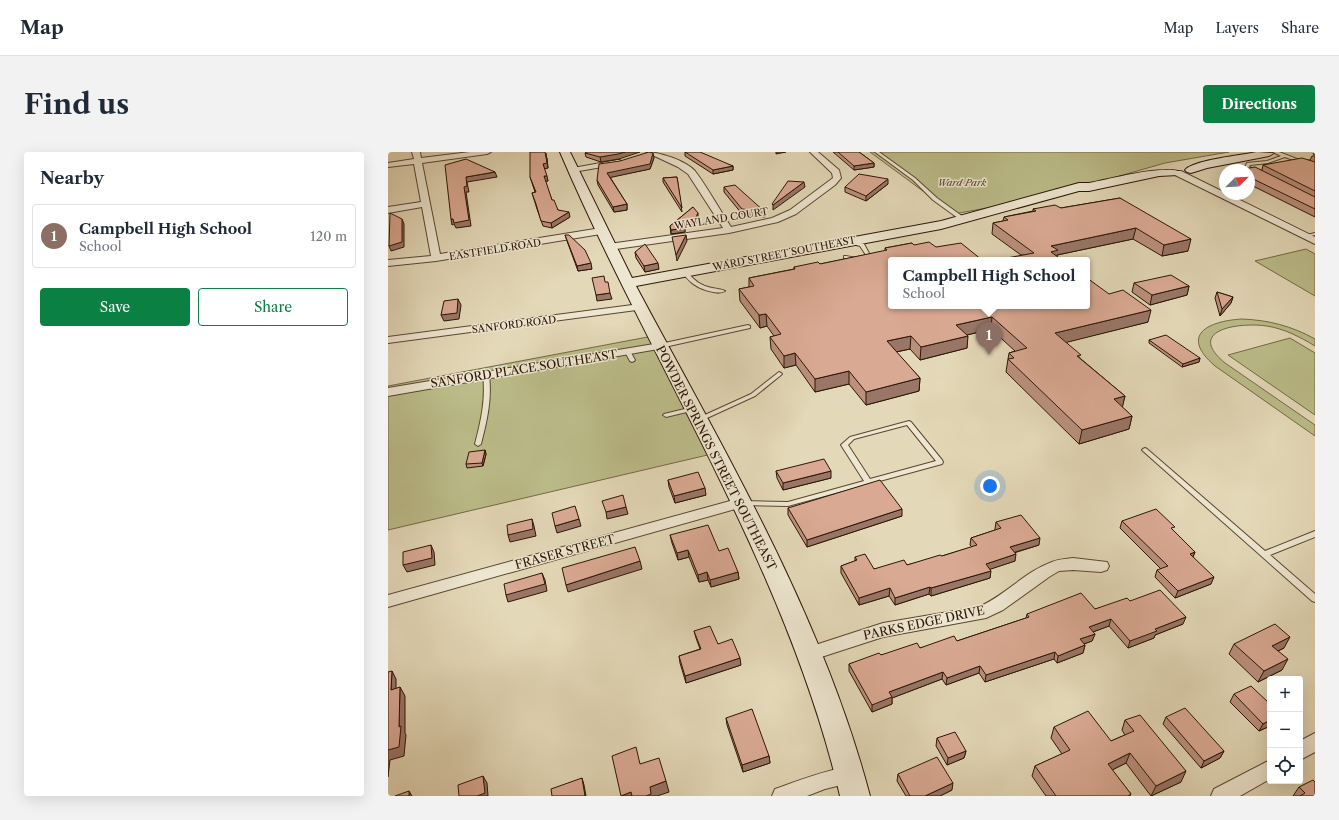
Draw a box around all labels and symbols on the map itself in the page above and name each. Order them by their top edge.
north arrow [1219,164,1255,200]
park label: Ward Park [937,176,987,189]
street label: WAYLAND COURT [672,205,770,233]
street label: WARD STREET SOUTHEAST [710,233,857,274]
street label: EASTFIELD ROAD [448,236,542,263]
street label: SANFORD ROAD [471,313,557,336]
pin: 1 [976,322,1002,355]
street label: POWDER SPRINGS STREET SOUTHEAST [653,343,780,573]
street label: SANFORD PLACE SOUTHEAST [429,346,618,391]
your location [980,476,1000,496]
street label: FRASER STREET [513,531,616,572]
street label: PARKS EDGE DRIVE [862,602,986,643]

